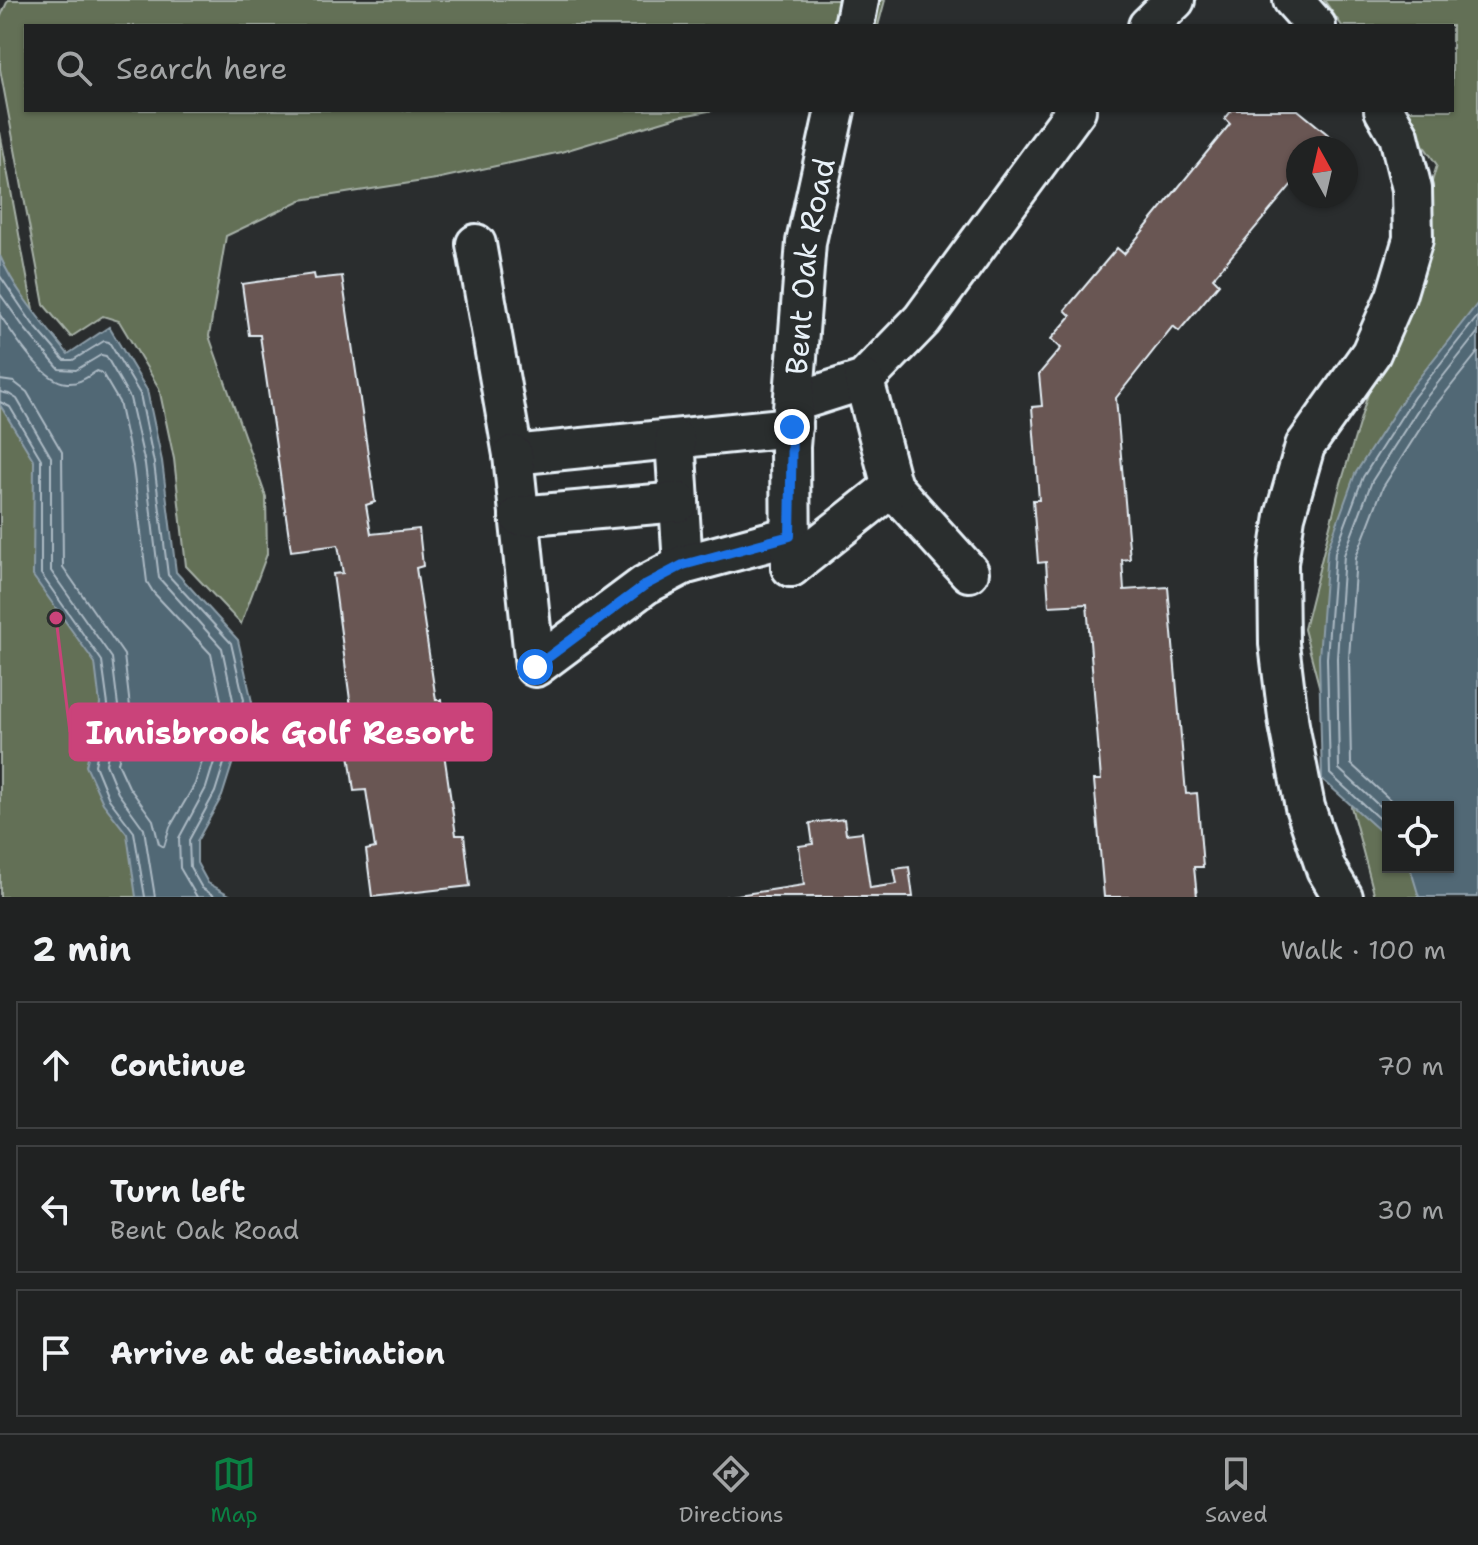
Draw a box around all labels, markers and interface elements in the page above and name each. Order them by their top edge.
search box [24,24,1454,112]
icon: search [52,46,96,90]
text: Search here [116,48,287,89]
north arrow [1286,136,1358,208]
street label: Bent Oak Road [775,154,844,376]
route end [774,409,810,445]
route start [517,649,553,685]
callout: Innisbrook Golf Resort [70,704,491,760]
text: Innisbrook Golf Resort [85,711,475,754]
map controls [1382,801,1454,873]
button: locate [1382,801,1454,873]
text: 2 min [32,926,131,972]
text: Walk · 100 m [1280,932,1446,967]
icon: ahead [34,1043,78,1087]
text: Continue [110,1045,246,1086]
text: 70 m [1377,1048,1444,1083]
text: Turn left [110,1171,245,1212]
icon: left [34,1187,78,1231]
text: 30 m [1377,1192,1444,1227]
text: Bent Oak Road [110,1212,299,1247]
icon: arrive [34,1331,78,1375]
text: Arrive at destination [110,1333,445,1374]
tab: Map [211,1452,258,1529]
tab: Directions [679,1452,784,1529]
tab: Saved [1205,1452,1267,1529]

